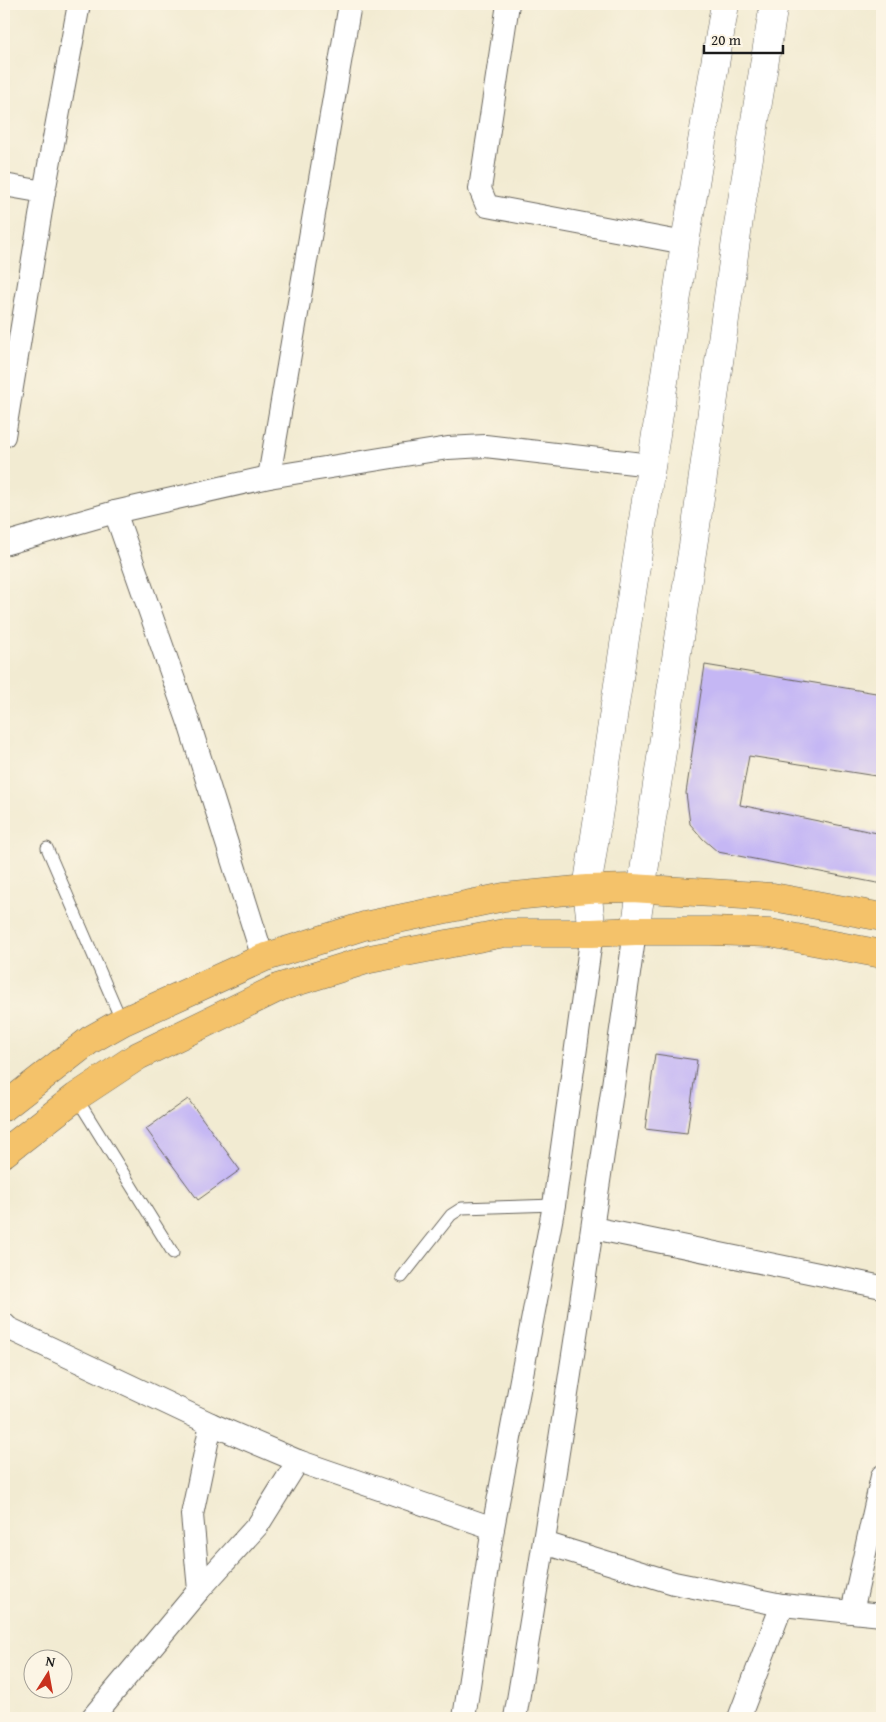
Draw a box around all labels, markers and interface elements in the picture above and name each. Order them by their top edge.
scale bar [704,22,782,54]
text: 20 m [711,29,742,50]
north arrow [22,1650,72,1700]
text: N [44,1651,58,1672]

